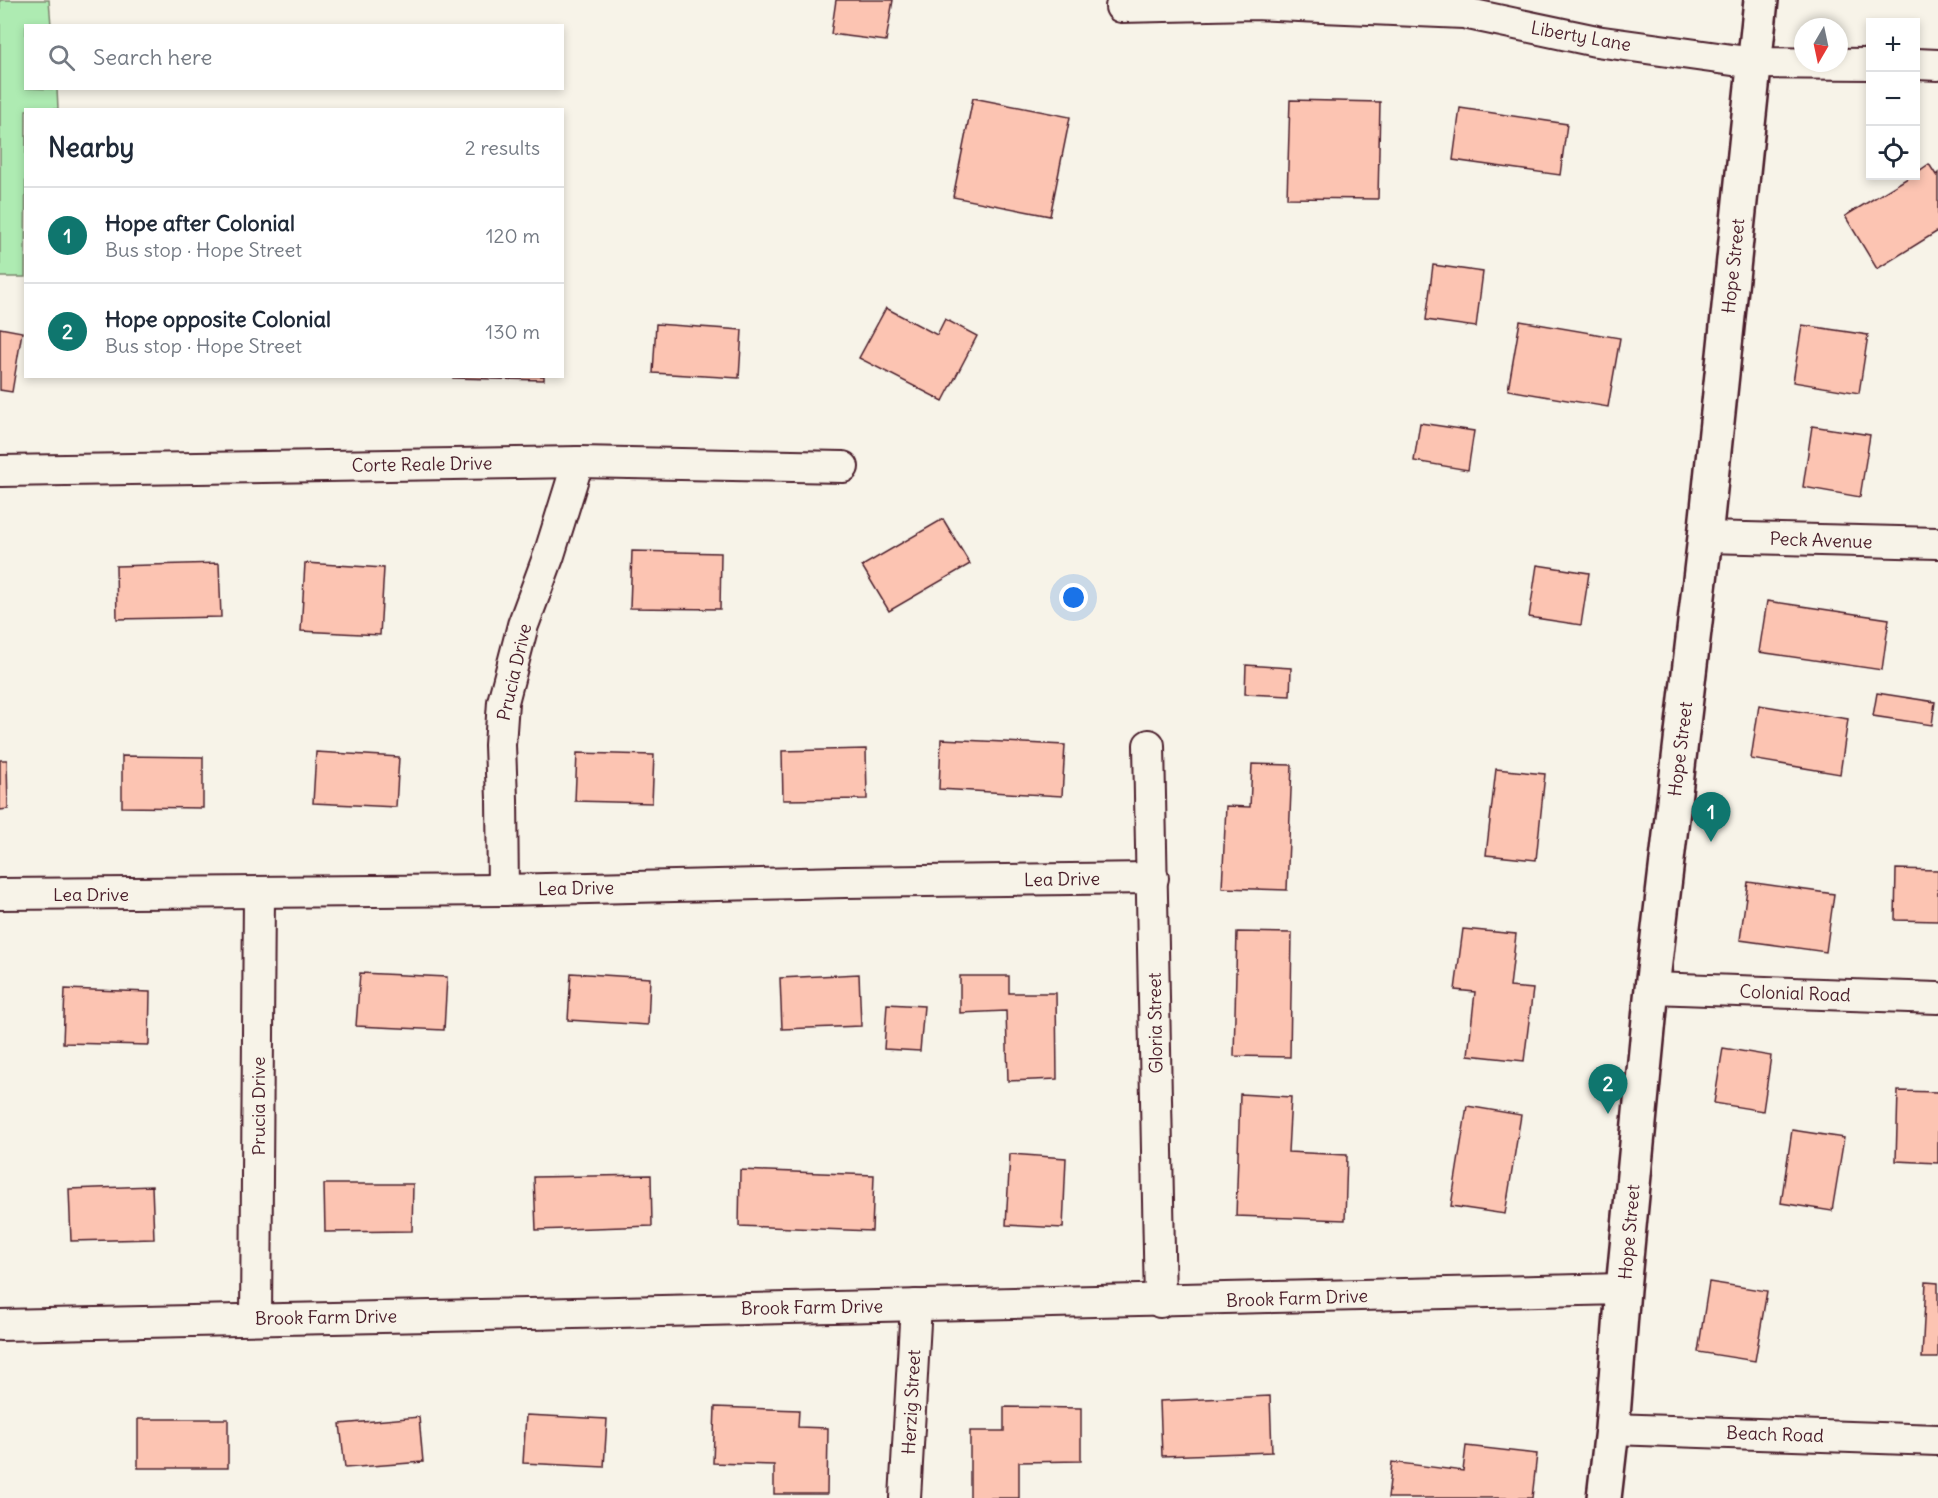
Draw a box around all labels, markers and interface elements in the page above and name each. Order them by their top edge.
street label: Liberty Lane [1529,16,1633,56]
north arrow [1794,18,1848,72]
map controls [1866,18,1920,180]
button: + [1866,18,1920,72]
search box [24,24,564,90]
icon: search [45,41,78,74]
text: Search here [93,43,212,71]
button: − [1866,72,1920,126]
button: locate [1866,126,1920,180]
text: Nearby [48,131,134,164]
text: 2 results [465,135,540,160]
text: Hope after Colonial [105,209,295,237]
street label: Hope Street [1717,217,1749,315]
text: 1 [64,223,71,248]
text: 120 m [486,223,540,248]
text: Bus stop · Hope Street [105,237,302,262]
text: Hope opposite Colonial [105,305,331,333]
text: 2 [62,319,73,344]
text: 130 m [485,319,540,344]
text: Bus stop · Hope Street [105,333,302,358]
street label: Corte Reale Drive [351,451,493,477]
street label: Peck Avenue [1769,527,1873,553]
your location [1059,583,1088,612]
street label: Prucia Drive [492,621,536,723]
street label: Hope Street [1663,700,1697,798]
pin: 1 [1692,792,1730,842]
street label: Lea Drive [1024,867,1100,891]
street label: Lea Drive [538,876,614,900]
street label: Lea Drive [53,883,129,906]
street label: Gloria Street [1143,972,1167,1074]
street label: Colonial Road [1739,980,1851,1006]
street label: Prucia Drive [247,1057,270,1155]
pin: 2 [1588,1064,1628,1114]
street label: Hope Street [1613,1184,1645,1280]
street label: Brook Farm Drive [1226,1284,1368,1312]
street label: Brook Farm Drive [741,1294,883,1320]
street label: Brook Farm Drive [255,1304,397,1330]
street label: Herzig Street [897,1349,925,1455]
street label: Beach Road [1726,1421,1825,1447]

